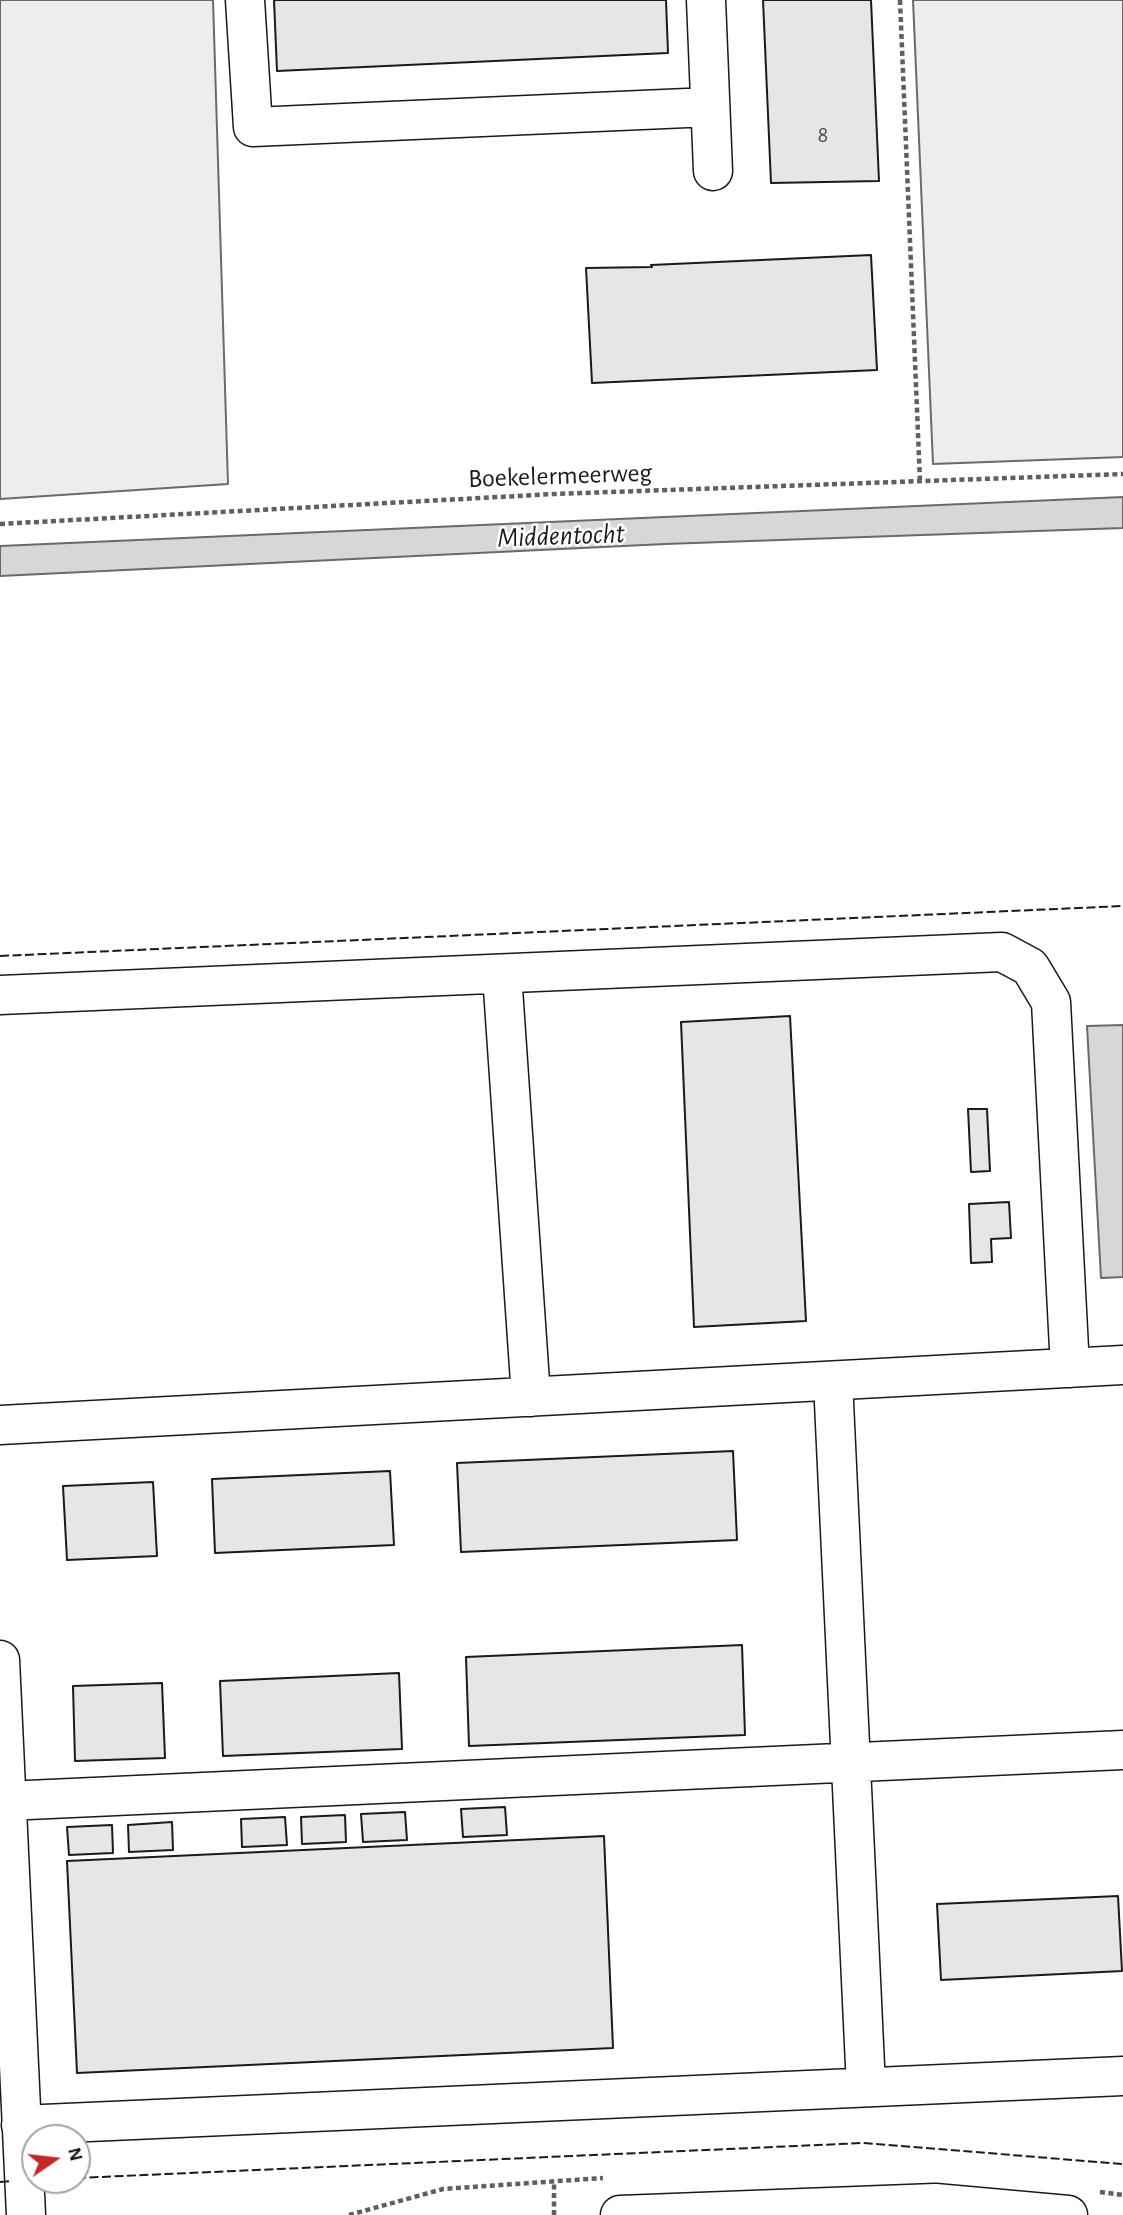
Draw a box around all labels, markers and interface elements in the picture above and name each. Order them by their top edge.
house number: 8 [818,121,828,149]
street label: Boekelermeerweg [468,457,652,495]
water label: Middentocht [497,517,625,555]
north arrow [21,2124,91,2194]
text: N [64,2146,86,2163]

